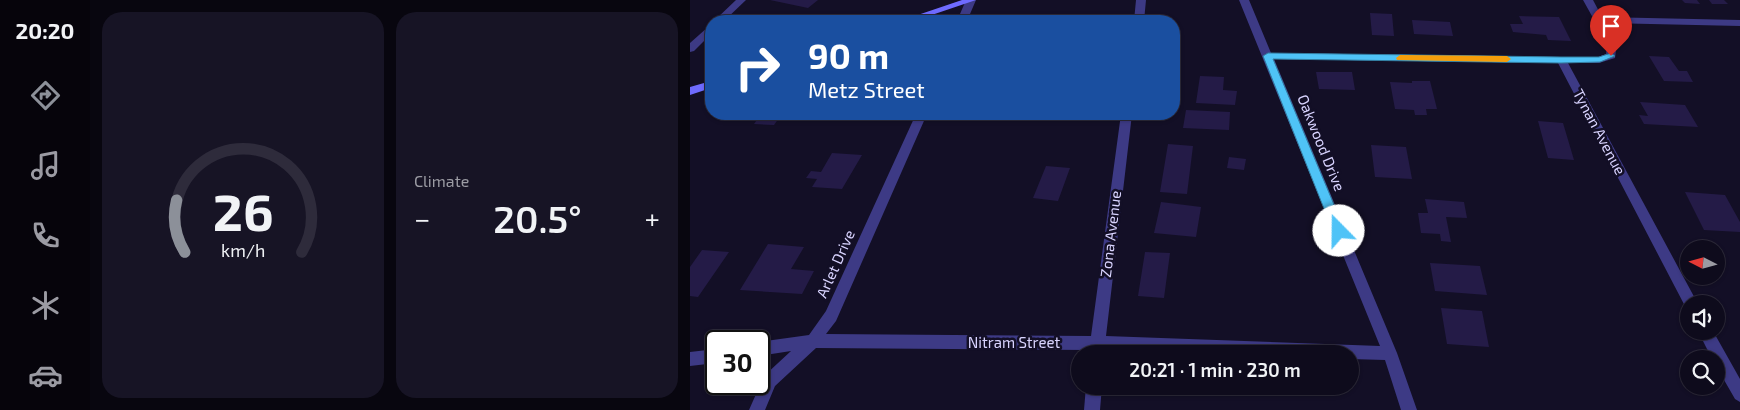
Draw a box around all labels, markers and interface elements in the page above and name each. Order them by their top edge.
pin [1590,5,1632,56]
icon: arrive [1597,12,1625,40]
text: 20:20 [16,17,74,43]
text: 90 m [808,34,889,76]
icon: right [725,35,790,100]
text: Metz Street [808,76,925,102]
icon: directions [28,78,63,113]
street label: Tynan Avenue [1570,86,1630,177]
street label: Oakwood Drive [1294,92,1350,194]
icon: music [28,148,63,183]
text: Climate [414,171,469,190]
text: 26 [213,179,273,241]
street label: Zona Avenue [1096,189,1124,278]
text: 20.5° [493,195,582,241]
text: − [414,201,430,235]
text: + [645,201,660,235]
position arrow [1312,204,1364,256]
icon: phone [28,218,63,253]
street label: Arlet Drive [812,227,858,300]
text: km/h [221,239,265,261]
north arrow [1680,240,1725,285]
map controls [1680,240,1725,395]
icon: climate [28,288,63,323]
button: sound [1680,295,1725,340]
speed limit sign: 30 [705,330,770,395]
street label: Nitram Street [968,333,1060,351]
button: search [1680,350,1725,395]
icon: car [28,358,63,393]
text: 20:21 · 1 min · 230 m [1129,358,1301,381]

